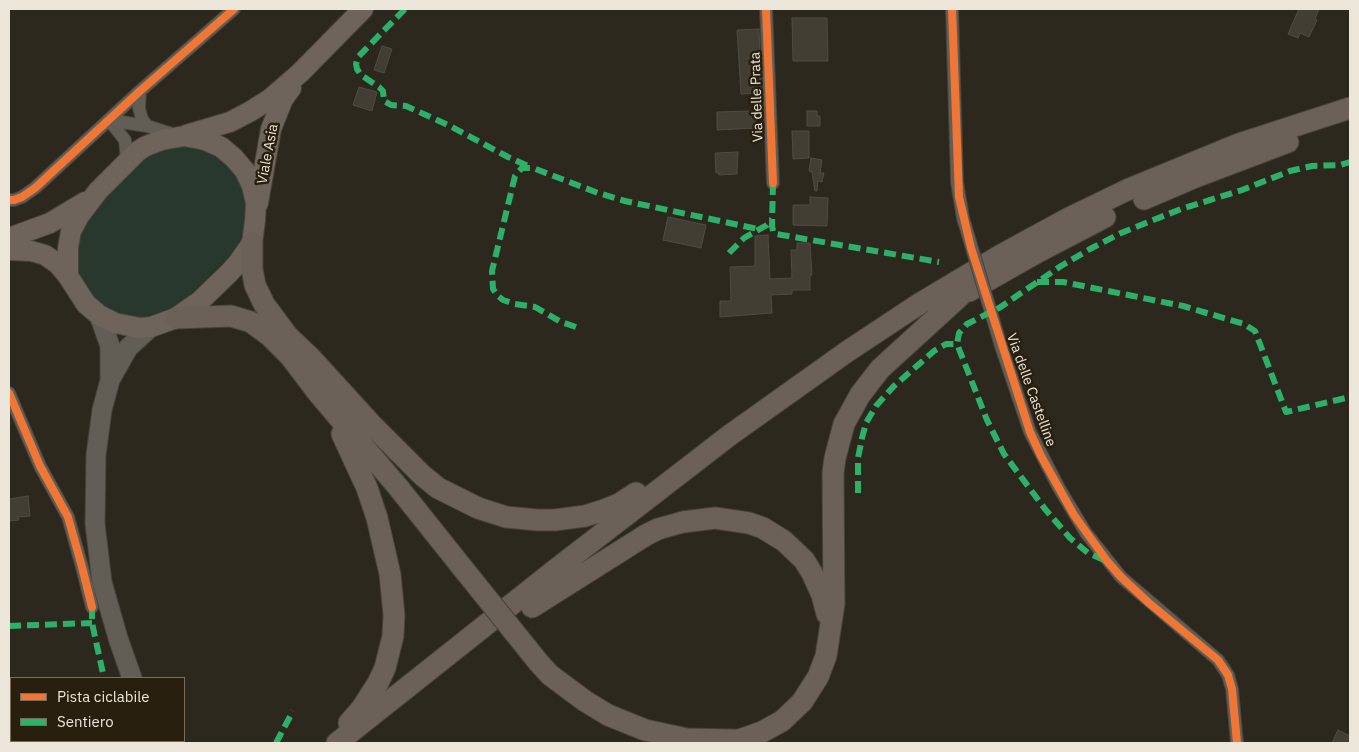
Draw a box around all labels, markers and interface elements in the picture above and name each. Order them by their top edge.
street label: Via delle Prata [747,52,767,142]
street label: Viale Asia [254,122,282,186]
street label: Via delle Castelline [1003,331,1059,449]
legend [10,677,185,742]
text: Pista ciclabile [57,687,150,706]
text: Sentiero [57,712,114,731]

